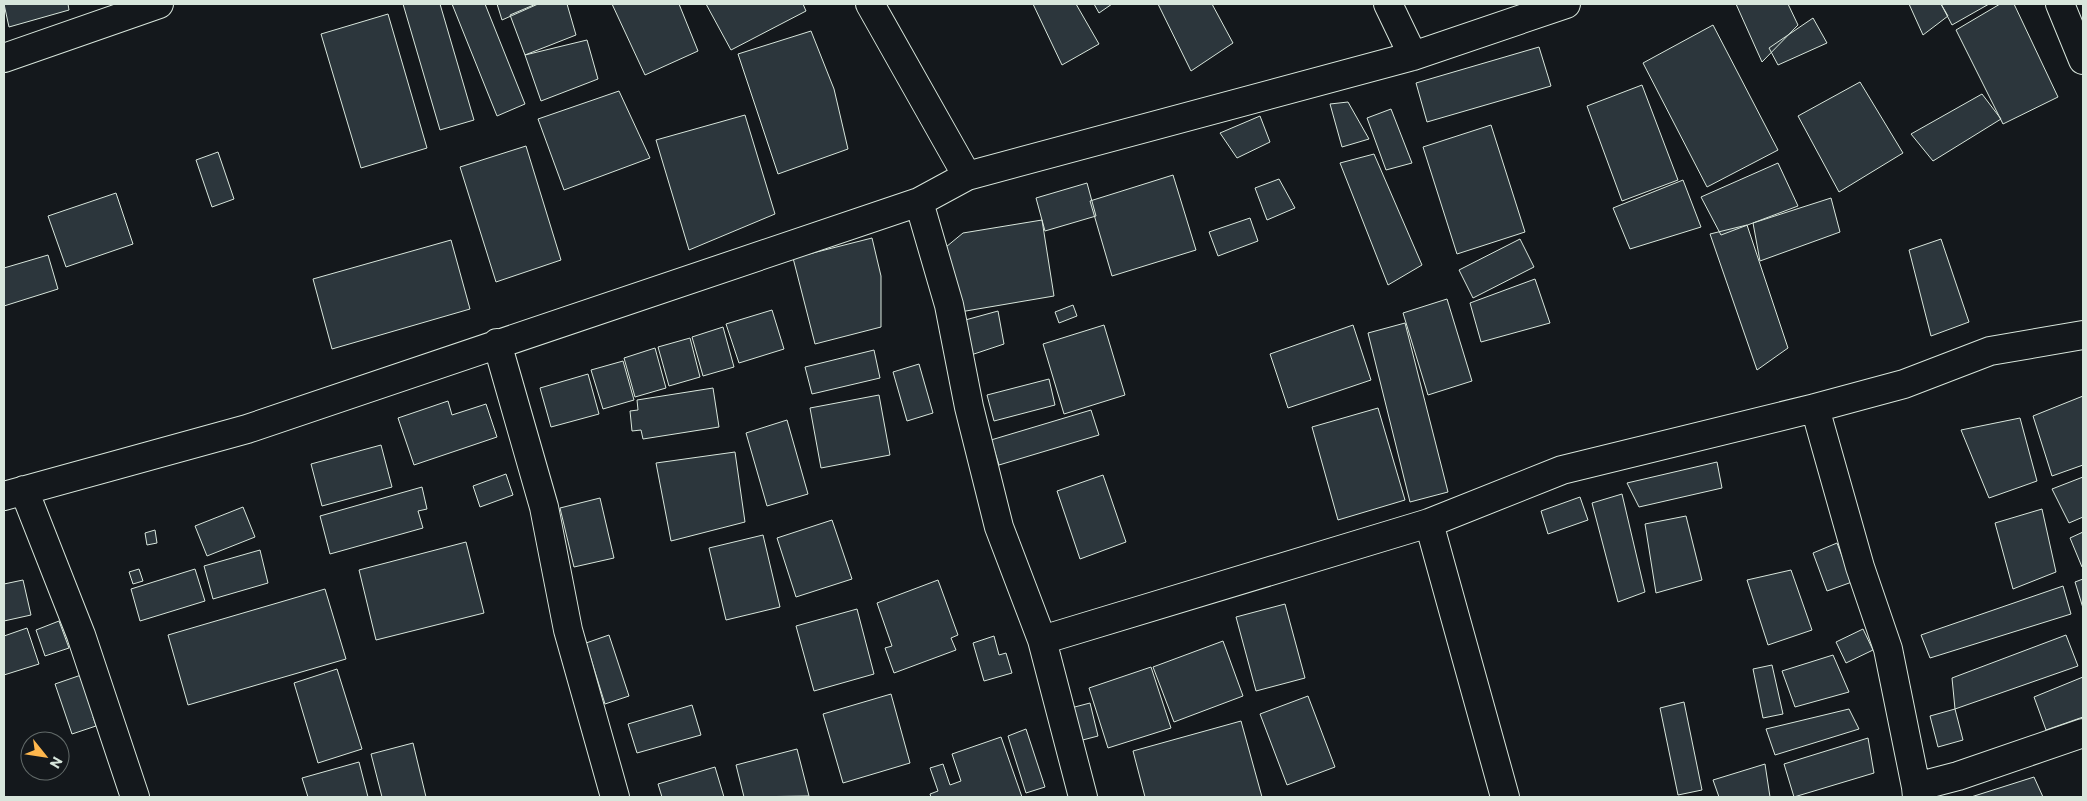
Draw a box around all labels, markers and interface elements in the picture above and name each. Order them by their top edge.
north arrow [20,731,70,781]
text: N [47,754,67,772]

